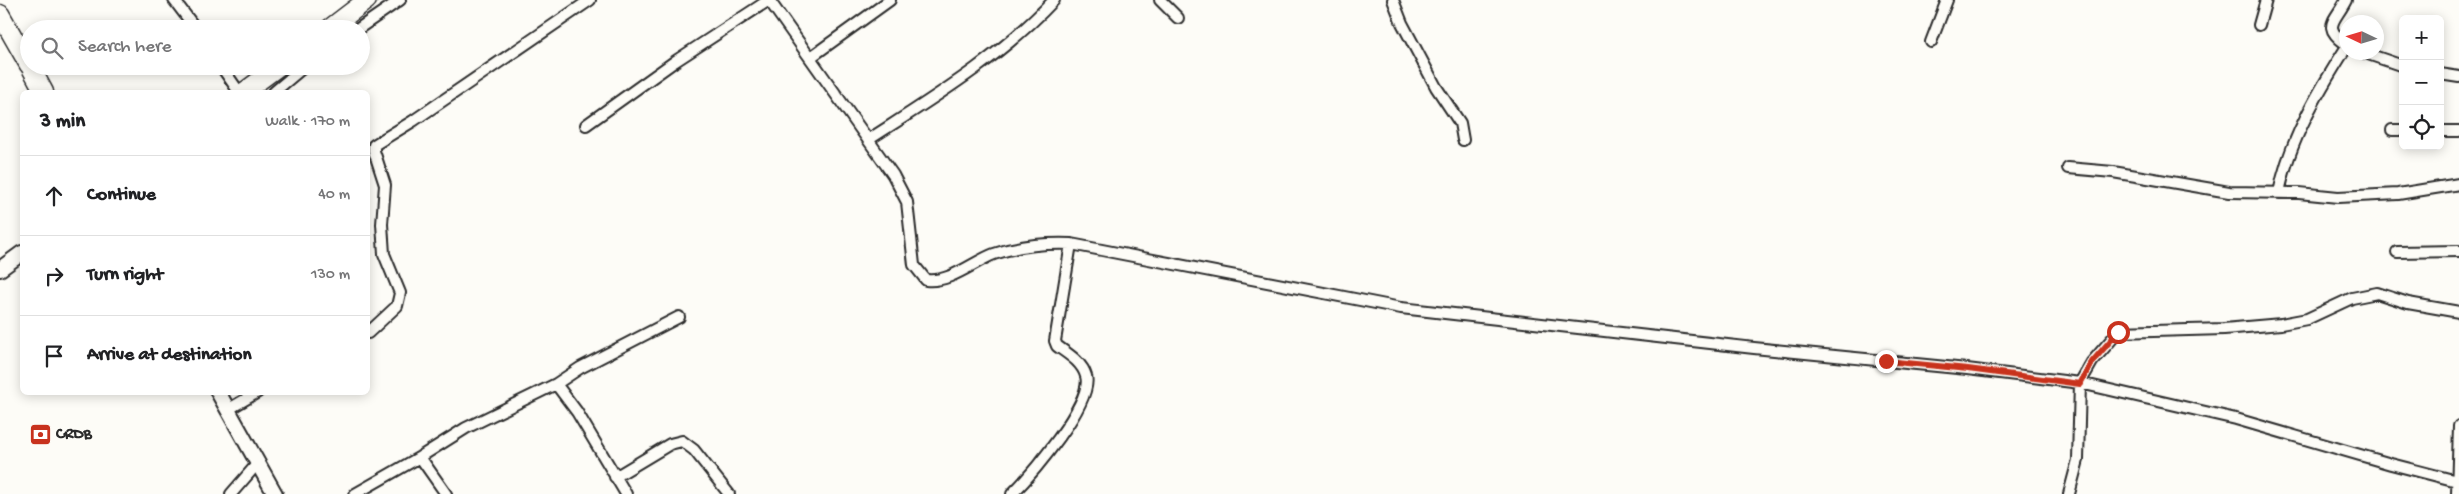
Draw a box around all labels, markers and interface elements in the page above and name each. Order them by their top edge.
north arrow [2339,15,2384,60]
map controls [2399,15,2444,150]
button: + [2399,15,2444,60]
search box [20,20,370,75]
icon: search [38,34,66,62]
text: Search here [78,36,172,59]
button: − [2399,60,2444,105]
button: locate [2399,105,2444,150]
text: 3 min [40,110,85,135]
text: Walk · 170 m [265,113,350,132]
icon: ahead [40,182,68,210]
text: Continue [87,184,156,207]
text: 40 m [318,186,350,205]
icon: right [40,262,68,290]
text: Turn right [87,264,163,287]
text: 130 m [311,266,350,285]
route start [2107,321,2130,344]
icon: arrive [40,342,68,370]
text: Arrive at destination [87,344,251,367]
route end [1875,350,1898,373]
bank icon: CRDB [28,423,52,447]
place label: CRDB [55,426,92,445]

